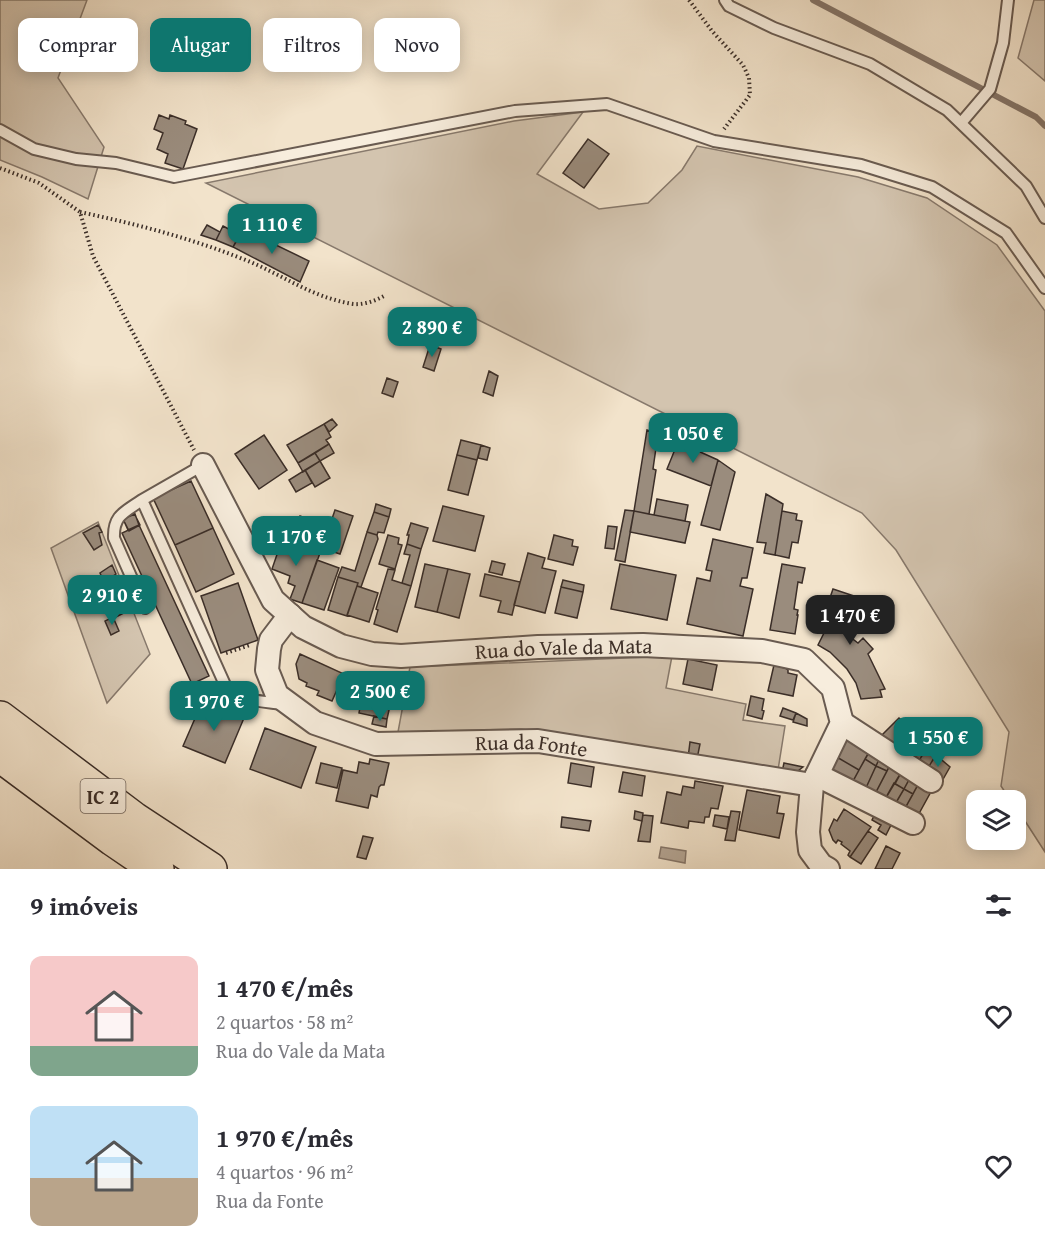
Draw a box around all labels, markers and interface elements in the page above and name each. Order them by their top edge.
chip: Comprar [18,18,138,72]
chip: Alugar [150,18,251,72]
chip: Filtros [263,18,362,72]
chip: Novo [374,18,460,72]
pin: 1 110 € [217,204,327,255]
text: 1 110 € [242,209,302,238]
pin: 2 890 € [377,307,487,358]
text: 2 890 € [402,312,462,341]
pin: 1 050 € [638,413,748,464]
text: 1 050 € [663,418,723,447]
pin: 1 170 € [241,516,351,567]
text: 1 170 € [266,521,326,550]
pin: 2 910 € [57,575,167,626]
text: 2 910 € [82,580,142,609]
pin: 1 470 € [795,595,905,646]
text: 1 470 € [820,600,880,629]
street label: Rua do Vale da Mata [474,629,653,667]
pin: 2 500 € [325,671,435,722]
text: 2 500 € [350,676,410,705]
pin: 1 970 € [159,681,269,732]
text: 1 970 € [184,686,244,715]
pin: 1 550 € [883,717,993,768]
text: 1 550 € [908,722,968,751]
street label: Rua da Fonte [475,725,590,764]
road number: IC 2 [80,779,126,813]
map controls [966,790,1026,850]
button: layers [966,790,1026,850]
text: 9 imóveis [30,886,138,925]
icon: filters [982,889,1015,922]
text: 1 470 €/mês [216,968,353,1007]
icon: home [78,980,150,1052]
icon: heart [982,1000,1015,1033]
text: 2 quartos · 58 m² [216,1007,353,1036]
text: Rua do Vale da Mata [216,1036,385,1065]
text: 1 970 €/mês [216,1118,353,1157]
icon: home [78,1130,150,1202]
icon: heart [982,1150,1015,1183]
text: 4 quartos · 96 m² [216,1157,353,1186]
text: Rua da Fonte [216,1186,324,1215]

